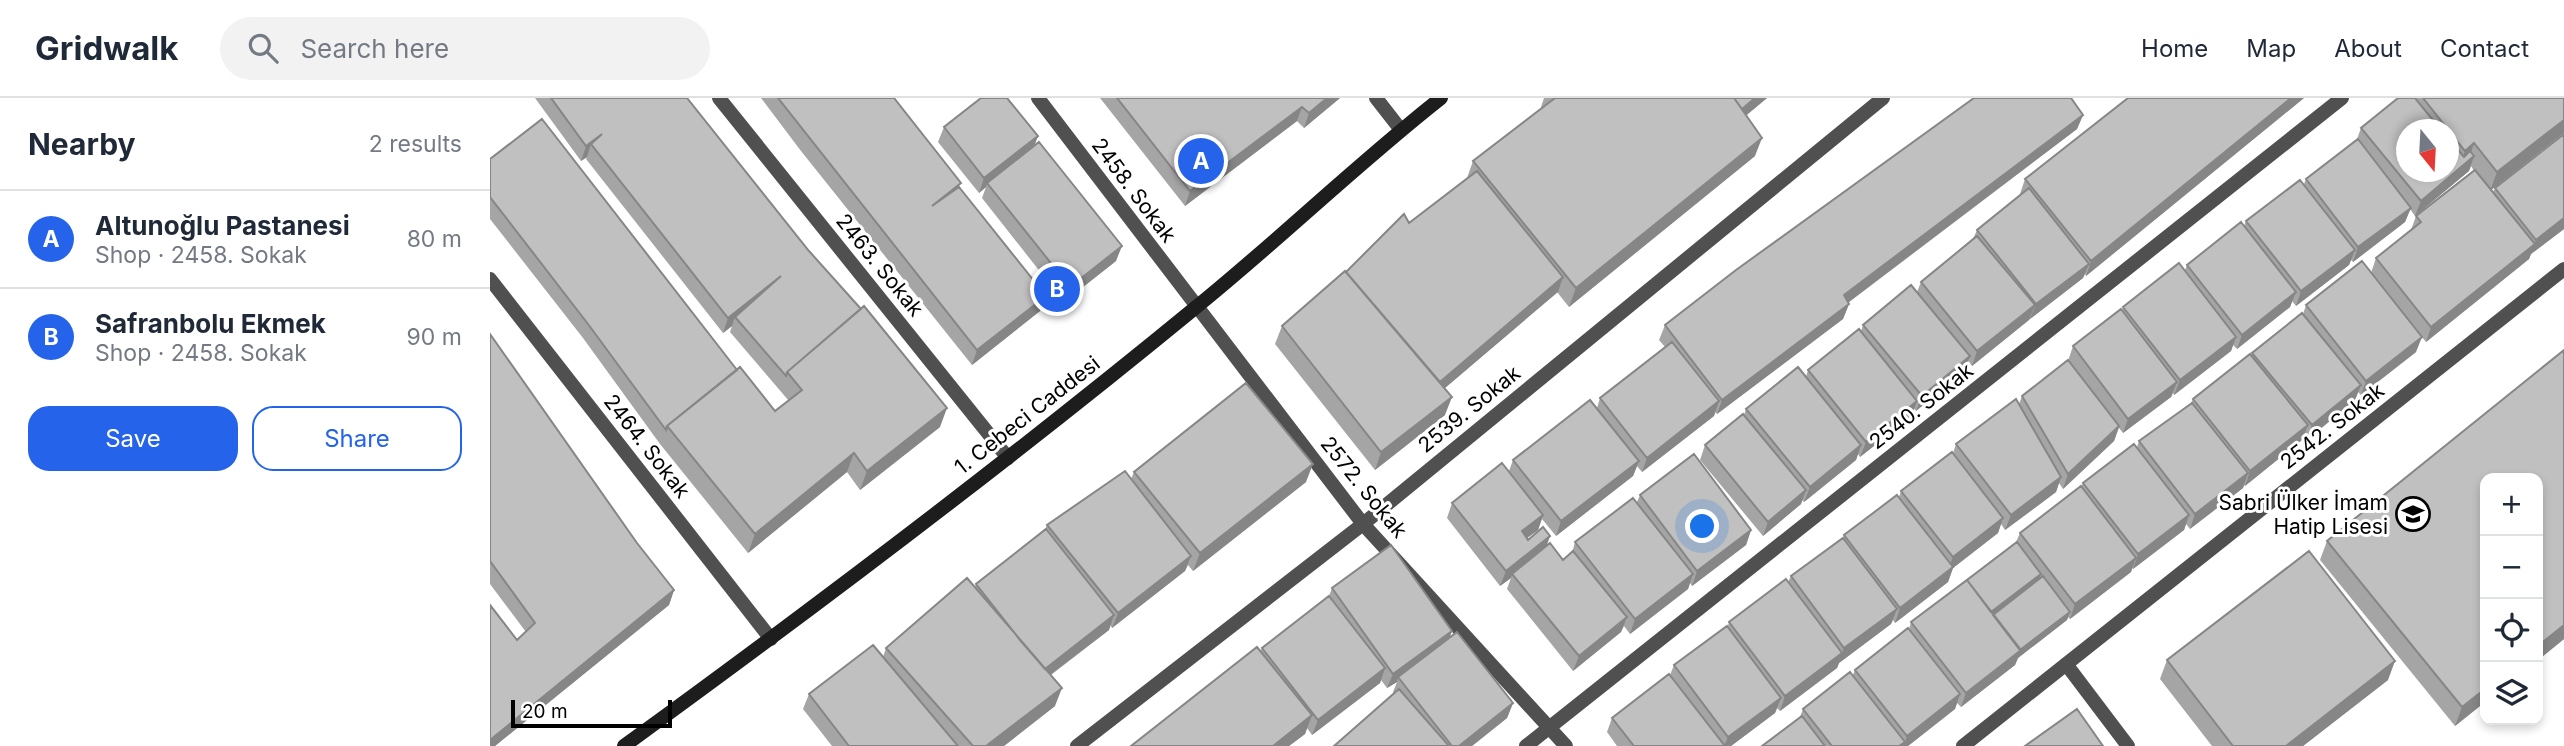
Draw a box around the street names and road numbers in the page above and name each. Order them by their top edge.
street label: 2458. Sokak [1087,133,1182,247]
street label: 2463. Sokak [831,209,929,322]
street label: 1. Cebeci Caddesi [949,351,1105,479]
street label: 2540. Sokak [1864,357,1978,454]
street label: 2539. Sokak [1413,360,1525,458]
street label: 2542. Sokak [2275,377,2389,474]
street label: 2464. Sokak [599,389,696,503]
street label: 2572. Sokak [1316,431,1413,543]

